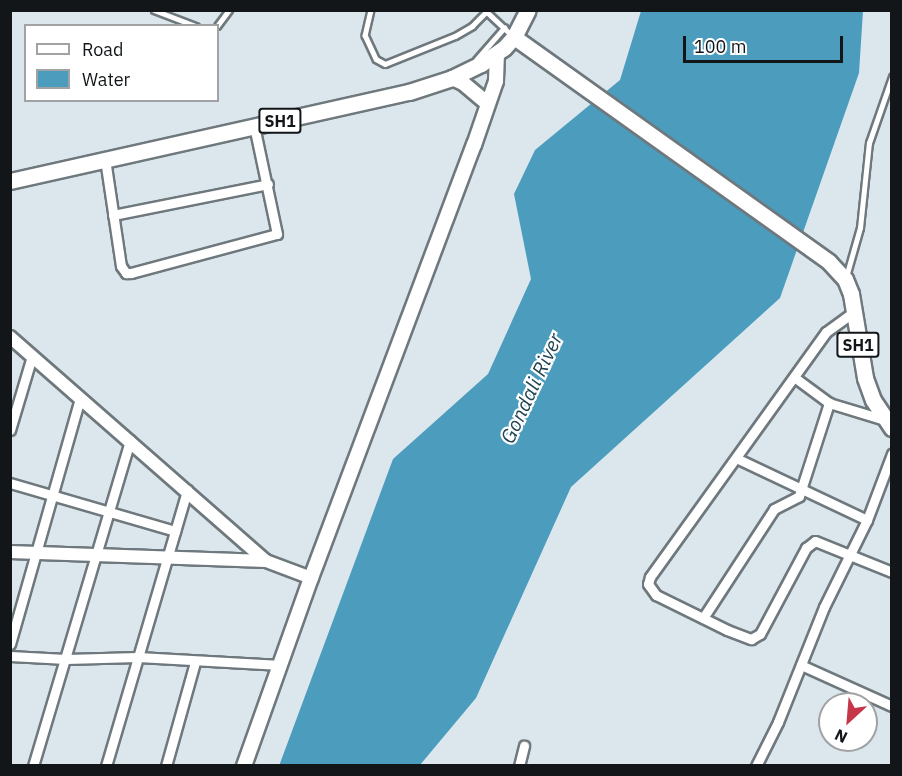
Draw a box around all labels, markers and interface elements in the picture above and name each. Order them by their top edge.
legend [24,24,219,102]
scale bar [686,24,846,62]
text: 100 m [694,35,746,58]
text: Road [82,38,123,61]
text: Water [82,68,130,91]
road number: SH1 [258,108,302,134]
water label: Gondali River [495,329,567,447]
road number: SH1 [836,332,880,358]
north arrow [818,692,878,752]
text: N [831,725,851,748]

